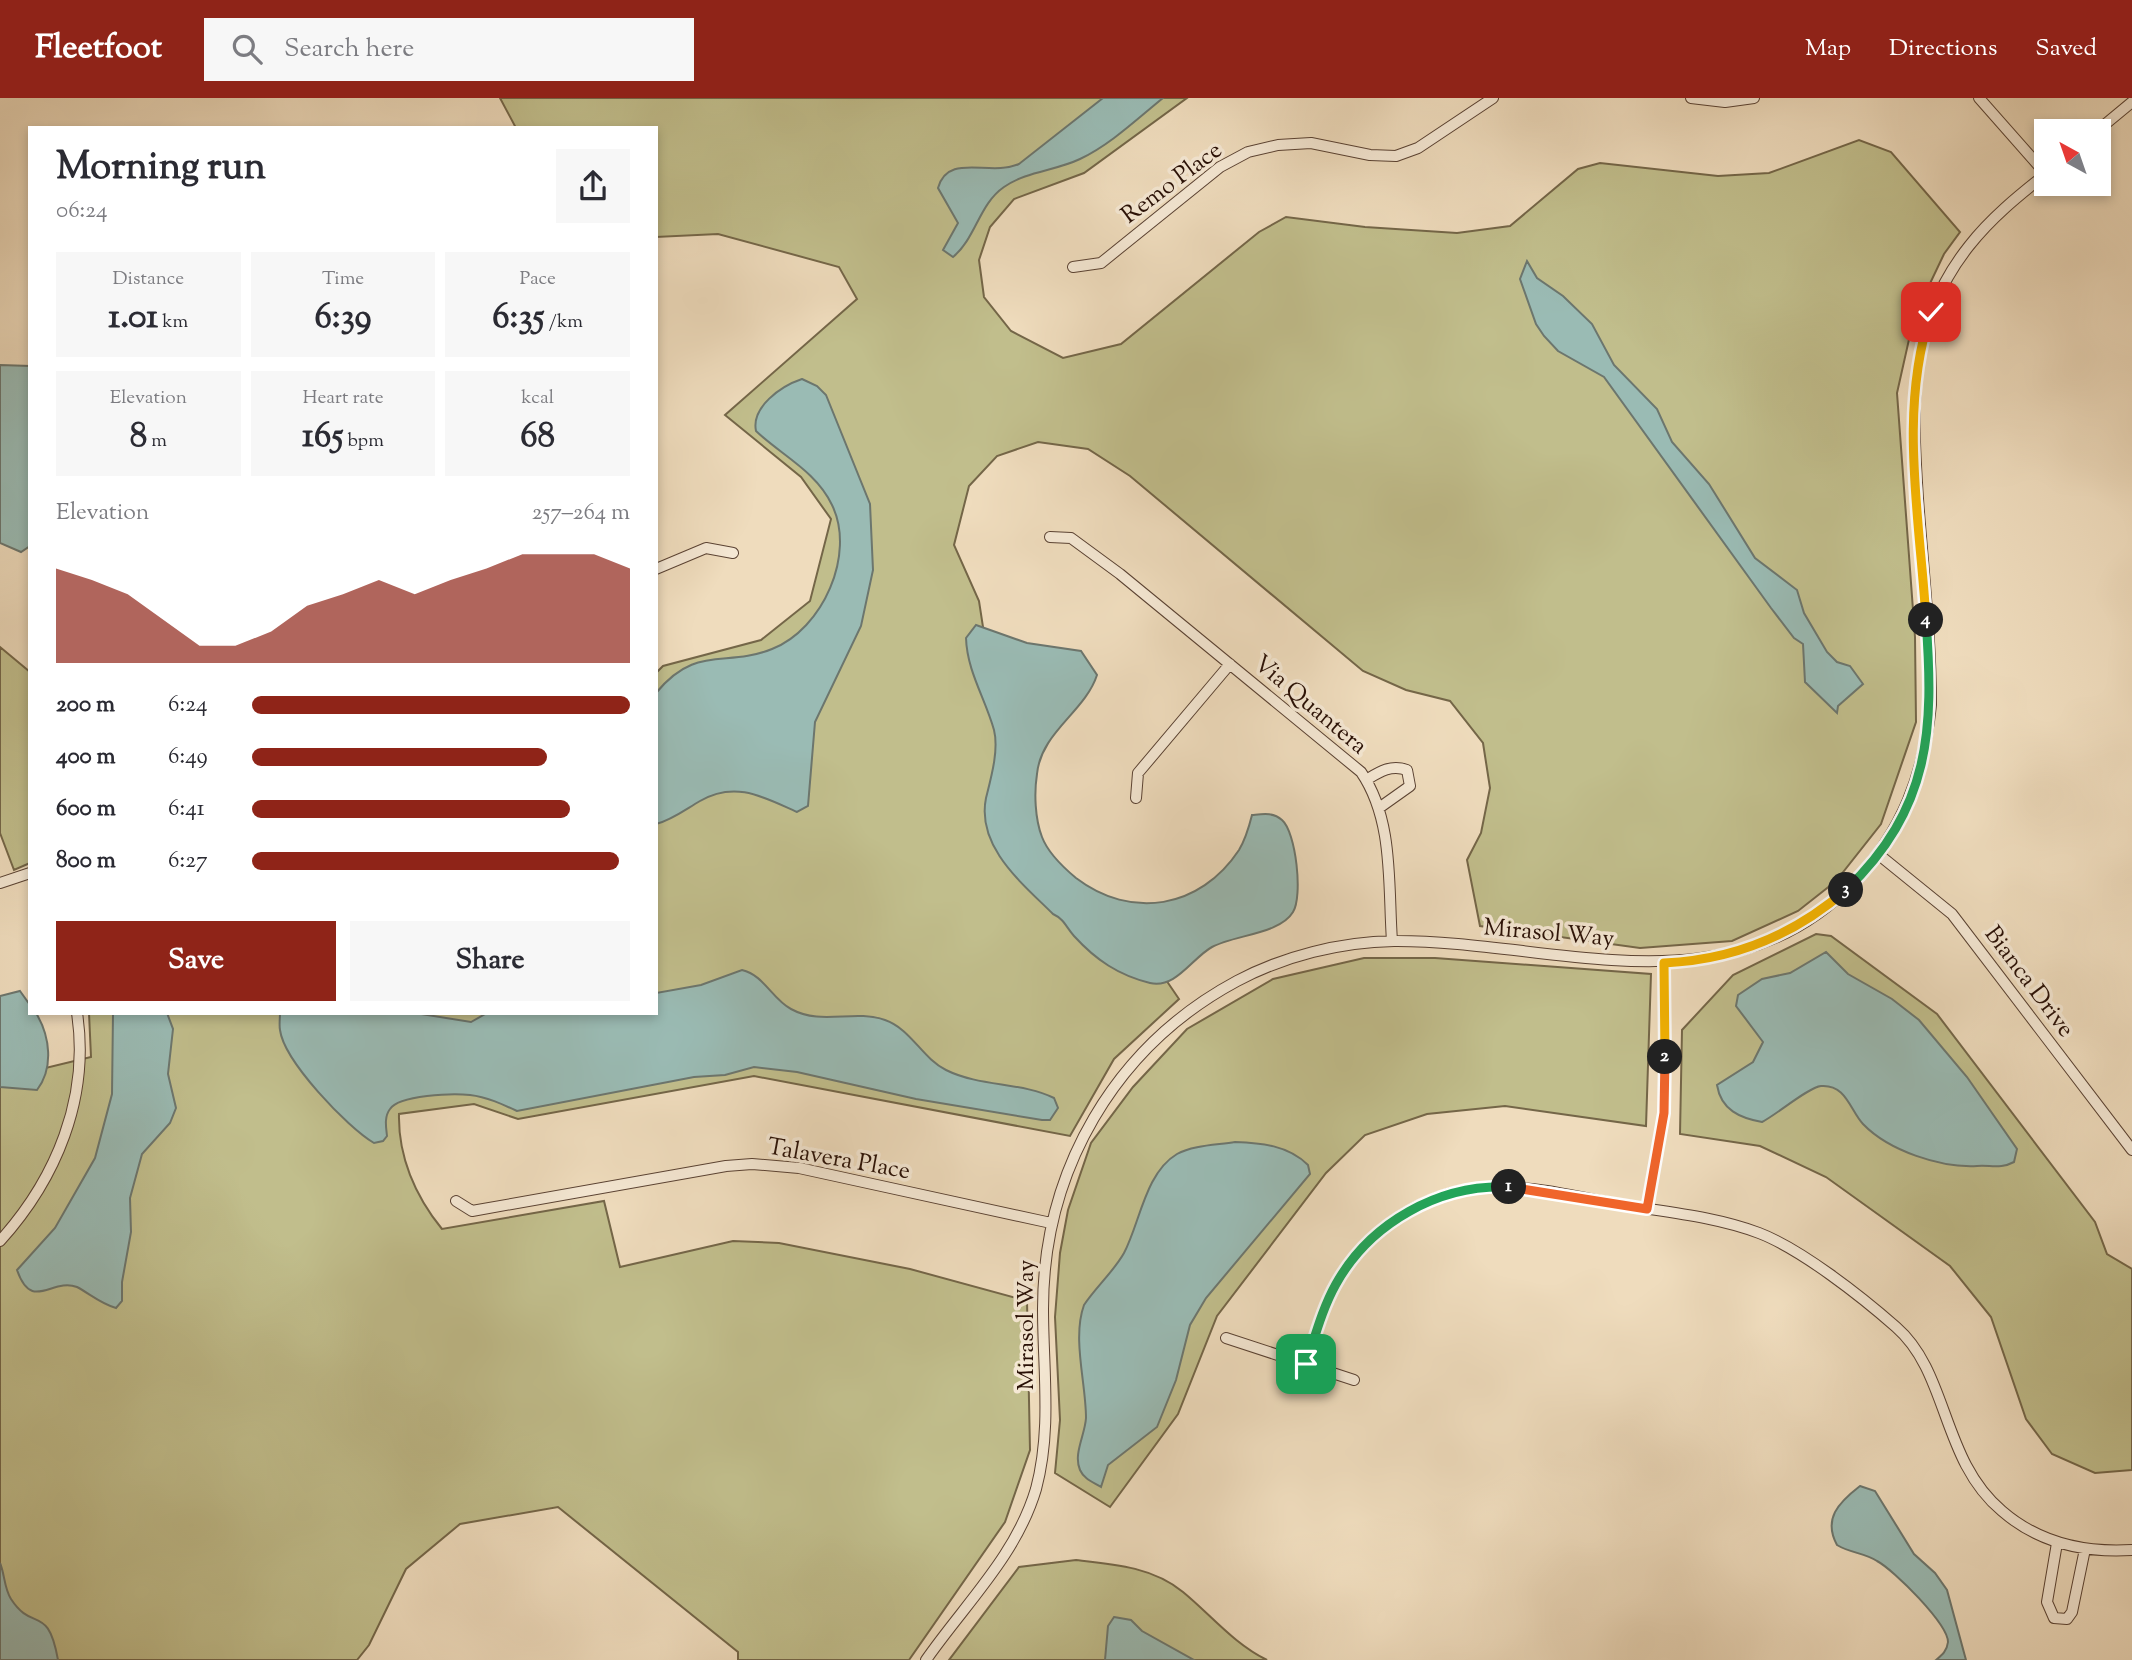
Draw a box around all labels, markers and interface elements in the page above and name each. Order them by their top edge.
search box [204,18,694,81]
text: Fleetfoot [35,25,162,73]
icon: search [228,30,266,68]
text: Search here [284,31,414,68]
text: Map [1805,32,1851,66]
text: Directions [1889,32,1997,66]
text: Saved [2035,32,2097,66]
north arrow [2034,119,2110,196]
map controls [2034,119,2111,196]
street label: Remo Place [1115,134,1230,233]
text: Morning run [56,142,266,196]
button: share [556,149,630,223]
text: 06:24 [56,195,108,228]
text: Distance [113,266,184,293]
text: Time [322,266,364,293]
text: Pace [519,266,556,293]
pin [1901,282,1961,342]
text: 1.01 [108,293,158,344]
text: 6:39 [315,293,371,344]
text: 6:35 [492,293,545,344]
icon: check [1912,293,1950,331]
text: km [158,309,188,336]
text: /km [545,309,583,336]
text: Elevation [110,385,187,412]
text: Heart rate [302,385,384,412]
text: kcal [521,385,554,412]
text: 8 [130,412,147,463]
text: 165 [302,412,343,463]
text: 68 [520,412,555,463]
text: m [147,428,167,455]
text: bpm [343,428,384,455]
text: Elevation [56,497,149,530]
text: 257–264 m [532,497,630,530]
pin: 4 [1909,602,1944,638]
text: 4 [1921,606,1930,633]
street label: Via Quantera [1245,648,1374,763]
text: 200 m [56,689,115,722]
text: 6:24 [168,689,208,722]
text: 400 m [56,741,116,774]
text: 6:49 [168,741,208,774]
text: 600 m [56,793,116,826]
text: 6:41 [168,793,205,826]
text: 800 m [56,845,116,878]
text: 6:27 [168,845,207,878]
pin: 3 [1828,872,1864,908]
text: 3 [1842,876,1849,903]
street label: Mirasol Way [1482,911,1616,957]
street label: Bianca Drive [1975,919,2082,1045]
button: Save [56,921,336,1001]
button: Share [350,921,630,1001]
pin: 2 [1648,1040,1682,1074]
text: 2 [1660,1043,1669,1070]
street label: Talavera Place [765,1131,913,1189]
pin: 1 [1492,1170,1526,1204]
text: 1 [1505,1173,1512,1200]
street label: Mirasol Way [1010,1259,1044,1391]
pin [1276,1334,1336,1394]
icon: arrive [1287,1345,1325,1383]

